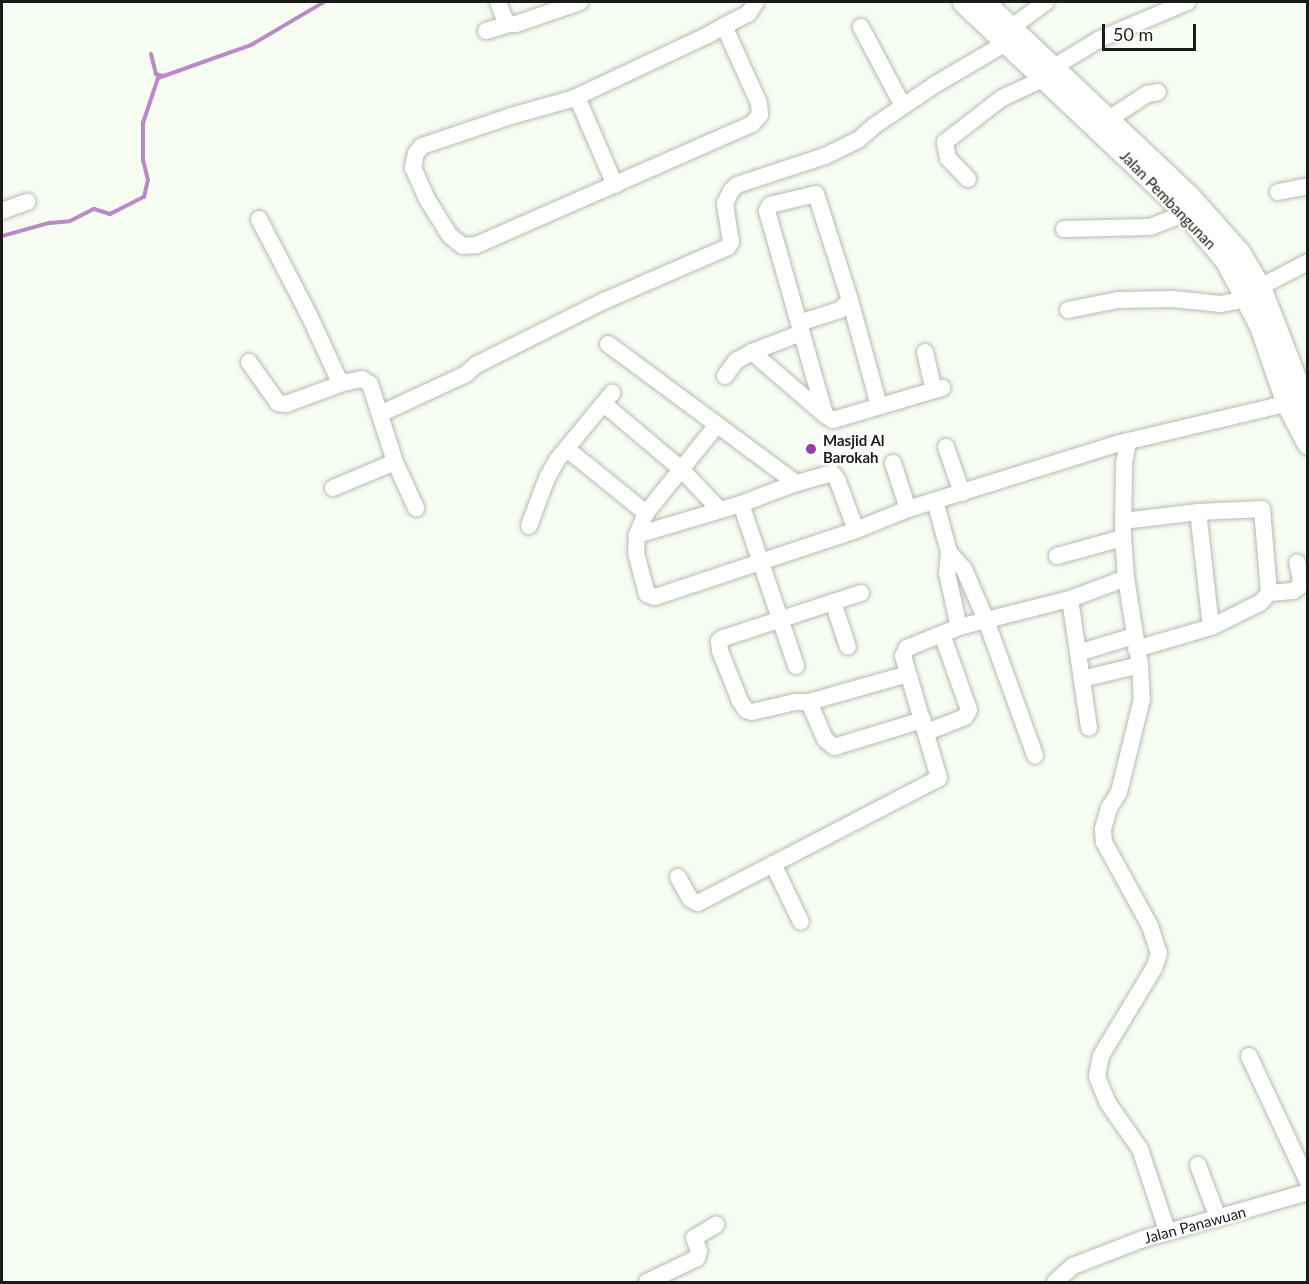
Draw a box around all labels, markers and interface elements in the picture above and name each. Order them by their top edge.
scale bar [1105,12,1200,50]
text: 50 m [1113,23,1153,45]
street label: Jalan Pembangunan [1116,147,1220,253]
place label: Masjid Al Barokah [823,431,885,466]
marker: Masjid Al Barokah [804,442,818,456]
street label: Jalan Panawuan [1142,1203,1248,1247]

